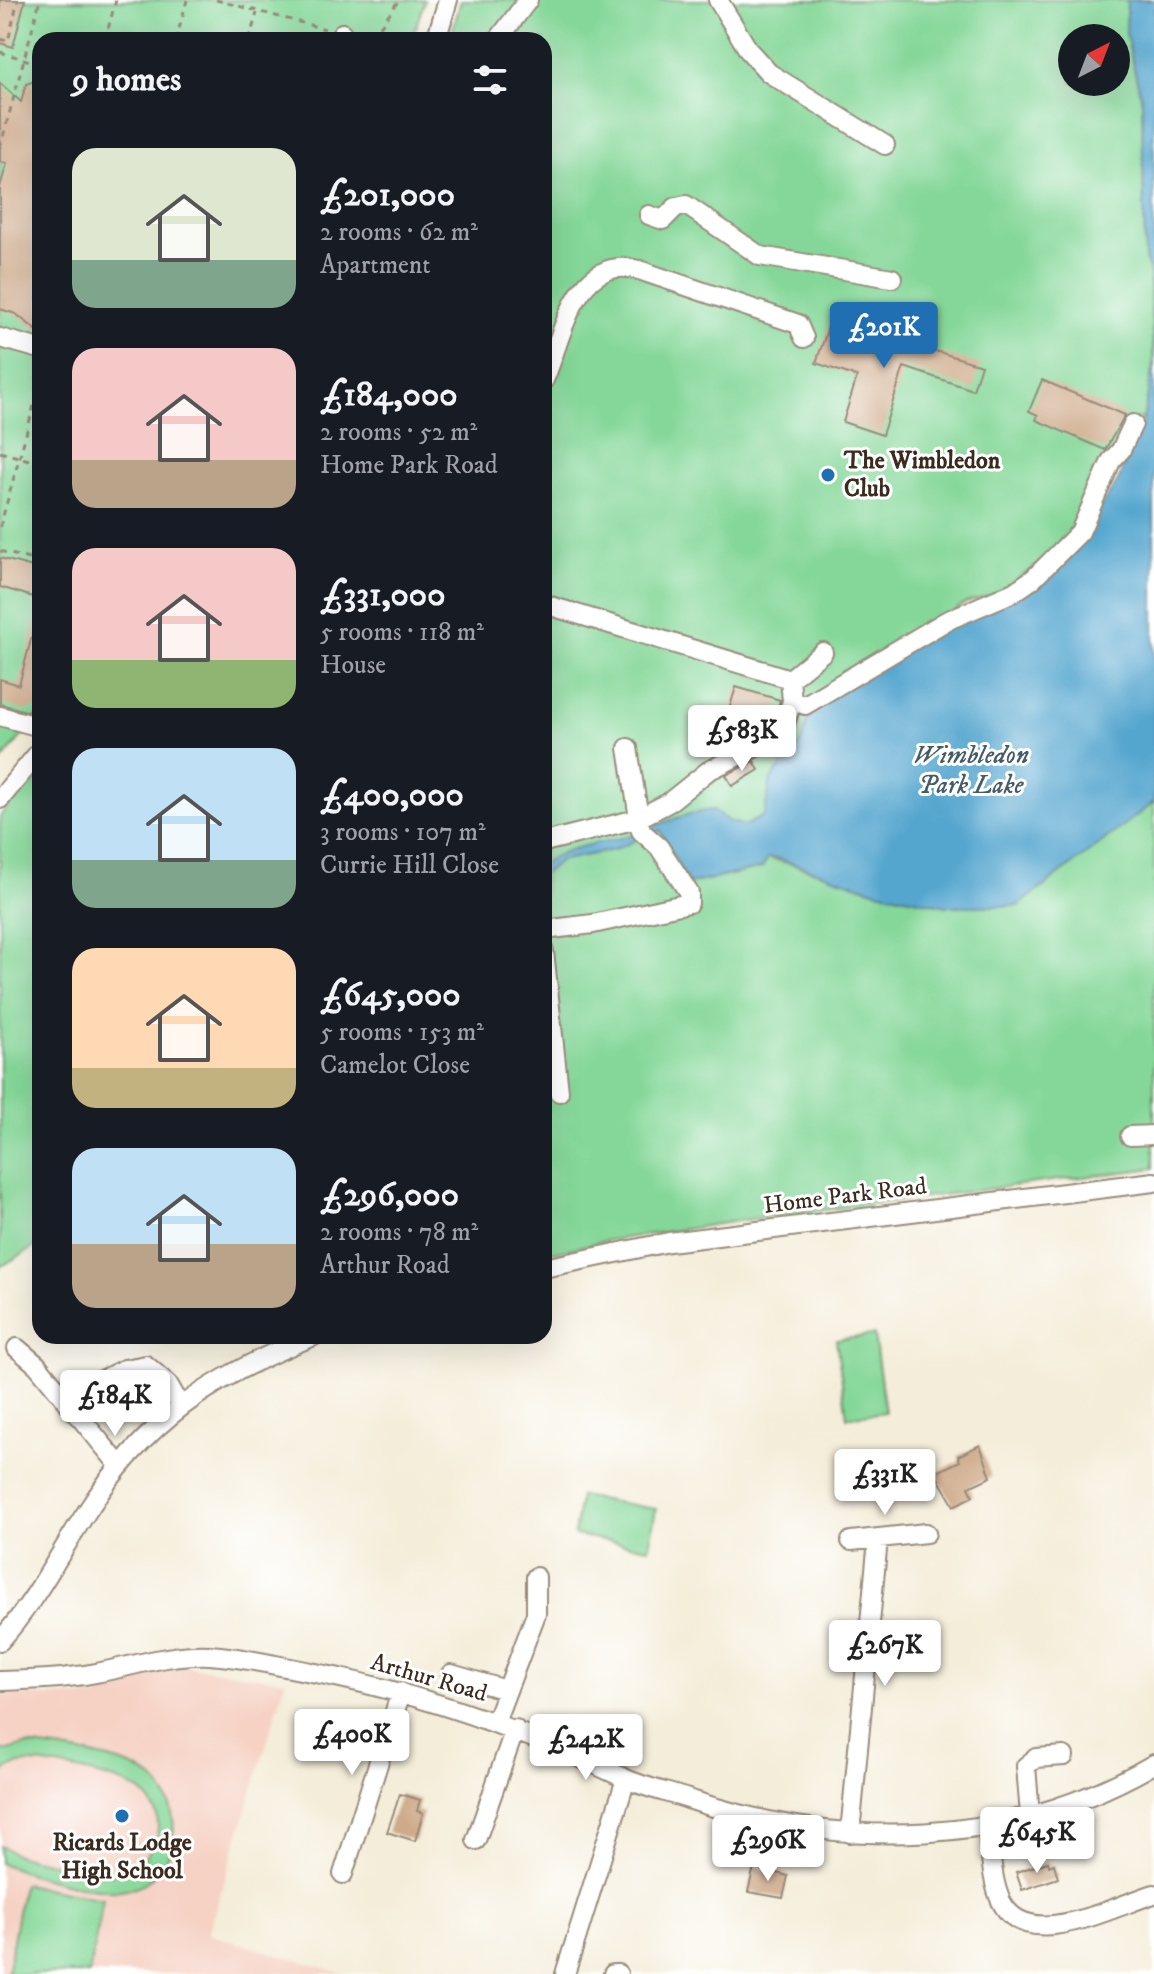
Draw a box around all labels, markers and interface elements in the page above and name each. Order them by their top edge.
north arrow [1058,24,1130,96]
map controls [1058,24,1130,96]
icon: filters [468,58,512,102]
text: 9 homes [72,59,181,101]
text: £201,000 [320,174,455,216]
icon: home [136,180,232,276]
text: 2 rooms · 62 m² [320,216,478,249]
text: Apartment [320,249,431,282]
pin: £201K [828,302,940,370]
text: £201K [848,311,920,344]
text: £184,000 [320,374,457,416]
icon: home [136,380,232,476]
text: 2 rooms · 52 m² [320,416,477,449]
place label: The Wimbledon Club [843,446,1001,504]
text: Home Park Road [320,449,498,482]
marker: The Wimbledon Club [819,466,837,484]
text: £331,000 [320,574,445,616]
icon: home [136,580,232,676]
text: 5 rooms · 118 m² [320,616,484,649]
text: House [320,649,386,682]
pin: £583K [686,705,798,773]
text: £583K [706,714,778,747]
water label: Wimbledon Park Lake [913,739,1029,802]
text: £400,000 [320,774,464,816]
icon: home [136,780,232,876]
text: 3 rooms · 107 m² [320,816,486,849]
text: Currie Hill Close [320,849,499,882]
text: £645,000 [320,974,461,1016]
icon: home [136,980,232,1076]
text: 5 rooms · 153 m² [320,1016,484,1049]
text: Camelot Close [320,1049,470,1082]
street label: Home Park Road [762,1171,928,1221]
text: £296,000 [320,1174,459,1216]
icon: home [136,1180,232,1276]
text: 2 rooms · 78 m² [320,1216,478,1249]
text: Arthur Road [320,1249,450,1282]
pin: £184K [59,1370,171,1438]
text: £184K [78,1379,152,1412]
pin: £331K [829,1449,941,1517]
text: £331K [852,1458,918,1491]
pin: £267K [829,1620,941,1688]
text: £267K [847,1629,923,1662]
street label: Arthur Road [367,1647,491,1709]
pin: £400K [296,1709,408,1777]
pin: £242K [530,1714,642,1782]
text: £400K [312,1718,392,1751]
text: £242K [548,1723,624,1756]
marker: Ricards Lodge High School [113,1807,131,1825]
pin: £645K [981,1807,1093,1875]
pin: £296K [712,1815,824,1883]
text: £645K [998,1816,1076,1849]
text: £296K [730,1824,806,1857]
place label: Ricards Lodge High School [52,1828,192,1886]

